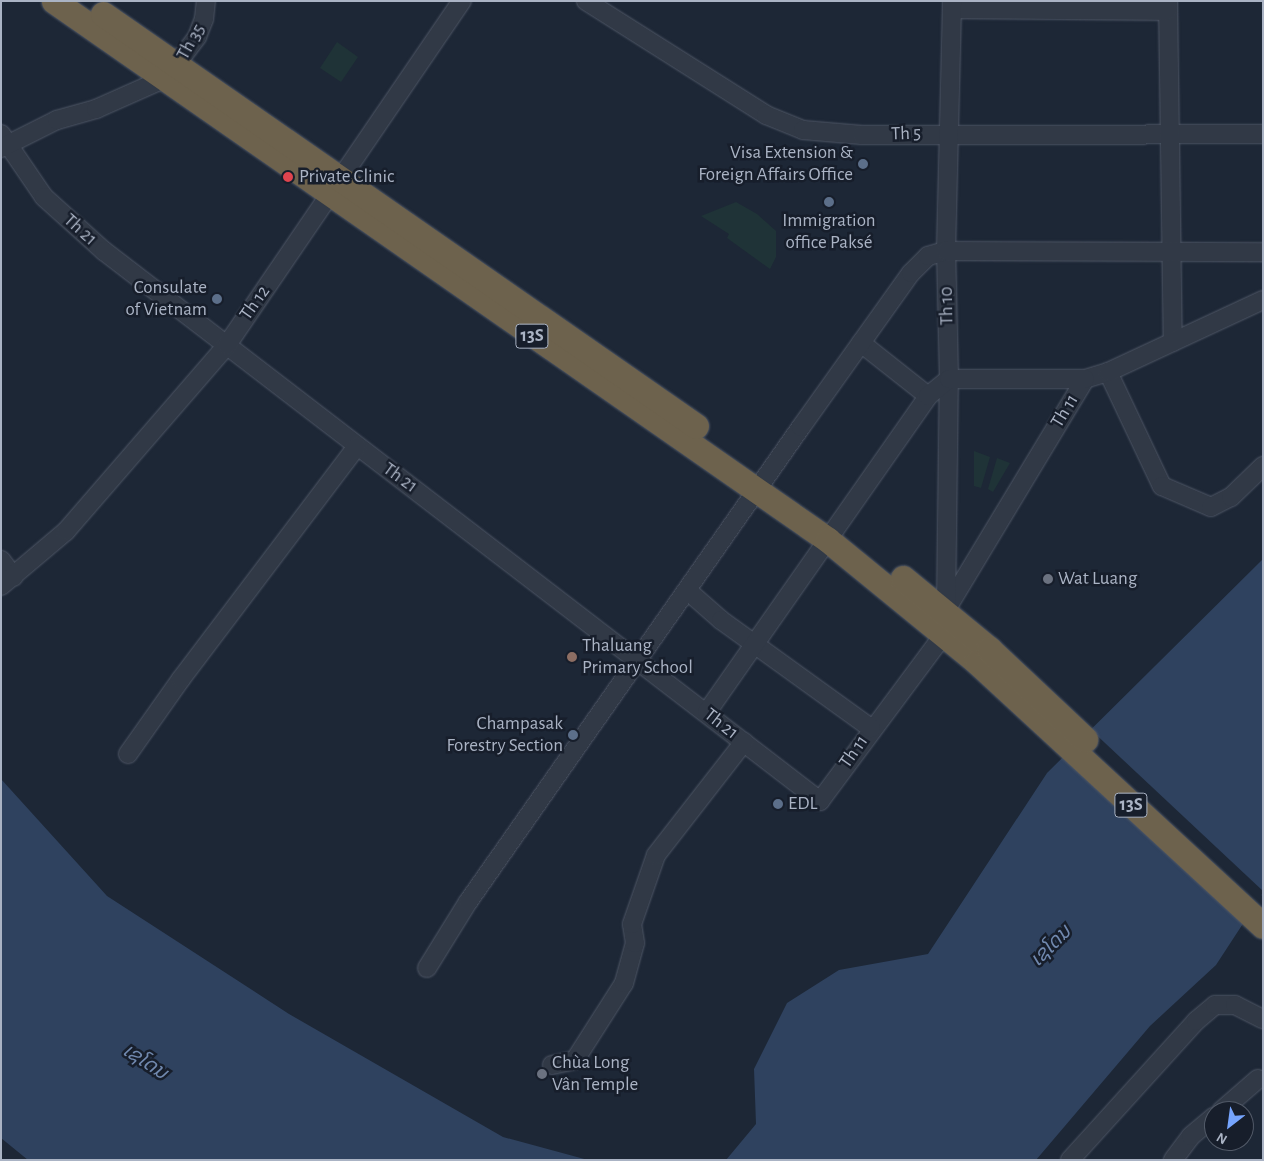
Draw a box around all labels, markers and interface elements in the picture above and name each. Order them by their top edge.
street label: Th 35 [172,20,210,64]
street label: Th 5 [891,122,921,146]
place label: Visa Extension & Foreign Affairs Office [698,142,853,186]
marker: Visa Extension & Foreign Affairs Office [857,158,869,170]
place label: Private Clinic [299,166,394,188]
marker: Private Clinic [281,170,295,184]
marker: Immigration office Paksé [823,196,835,208]
street label: Th 21 [59,209,101,251]
place label: Immigration office Paksé [782,210,876,254]
place label: Consulate of Vietnam [125,277,207,321]
street label: Th 12 [235,281,275,325]
street label: Th 10 [935,286,959,326]
marker: Consulate of Vietnam [211,293,223,305]
road number: 13S [514,321,550,352]
street label: Th 11 [1046,390,1084,432]
street label: Th 21 [378,458,422,498]
place label: Wat Luang [1058,568,1137,590]
marker: Wat Luang [1042,573,1054,585]
place label: Thaluang Primary School [582,635,693,679]
marker: Thaluang Primary School [566,651,578,663]
street label: Th 21 [699,704,743,744]
place label: Champasak Forestry Section [446,713,563,757]
marker: Champasak Forestry Section [567,729,579,741]
street label: Th 11 [835,731,873,773]
road number: 13S [1114,790,1148,820]
place label: EDL [788,793,817,815]
marker: EDL [772,798,784,810]
water label: ເຊໂດນ [1025,920,1077,972]
water label: ເຊໂດນ [118,1039,172,1085]
place label: Chùa Long Vân Temple [552,1052,638,1096]
marker: Chùa Long Vân Temple [536,1068,548,1080]
north arrow [1204,1101,1254,1151]
text: N [1214,1130,1230,1147]

